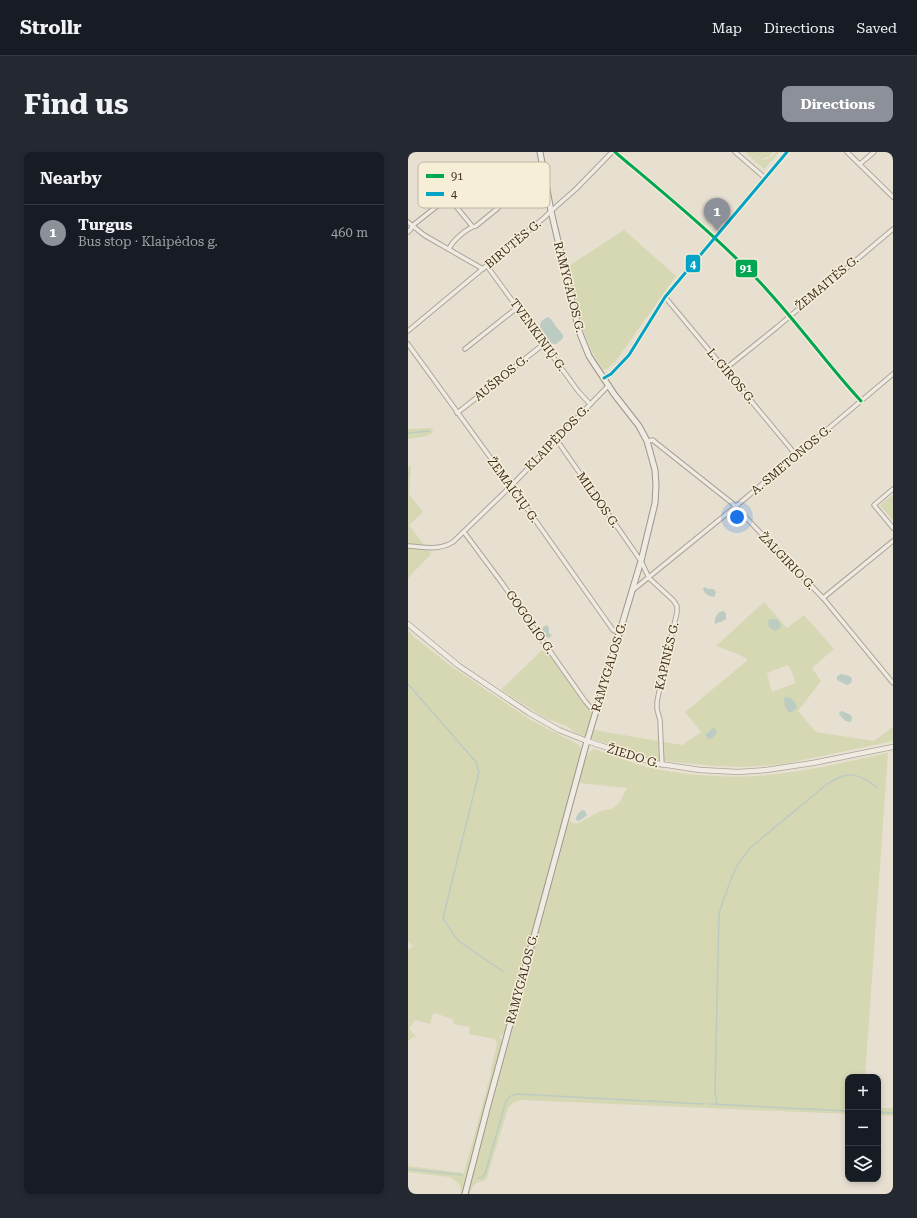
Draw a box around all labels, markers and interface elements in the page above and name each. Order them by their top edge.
text: Strollr [20,16,82,39]
text: Map [712,20,742,36]
text: Directions [764,20,834,36]
text: Saved [856,20,897,36]
button: Directions [782,86,893,122]
text: Find us [24,88,128,121]
legend [418,162,550,208]
text: Nearby [40,168,102,188]
text: 91 [451,170,463,183]
text: 4 [451,188,458,201]
pin: 1 [704,198,730,231]
text: Turgus [78,216,133,234]
street label: BIRUTĖS G. [482,217,544,271]
text: 1 [49,225,57,240]
text: 460 m [331,225,368,240]
text: Bus stop · Klaipėdos g. [78,234,218,249]
street label: RAMYGALOS G. [551,240,587,334]
street label: ŽEMAITĖS G. [793,253,861,313]
line badge: 4 [685,254,701,273]
text: 4 [690,258,697,271]
line badge: 91 [735,259,758,278]
text: 91 [740,262,752,275]
street label: TVENKINIŲ G. [507,296,569,374]
street label: L. GIROS G. [704,346,758,406]
street label: AUŠROS G. [471,352,531,404]
street label: KLAIPĖDOS G. [522,402,592,474]
street label: A. SMETONOS G. [748,422,834,498]
street label: ŽEMAIČIŲ G. [485,455,541,525]
street label: MILDOS G. [574,470,622,530]
your location [727,507,747,527]
street label: ŽALGIRIO G. [756,529,818,593]
street label: GOGOLIO G. [503,588,557,656]
street label: RAMYGALOS G. [589,620,629,714]
street label: KAPINĖS G. [652,621,682,691]
street label: ŽIEDO G. [605,741,661,771]
street label: RAMYGALOS G. [503,932,541,1026]
map controls [845,1074,881,1182]
button: + [845,1074,881,1110]
button: − [845,1110,881,1146]
button: layers [845,1146,881,1182]

